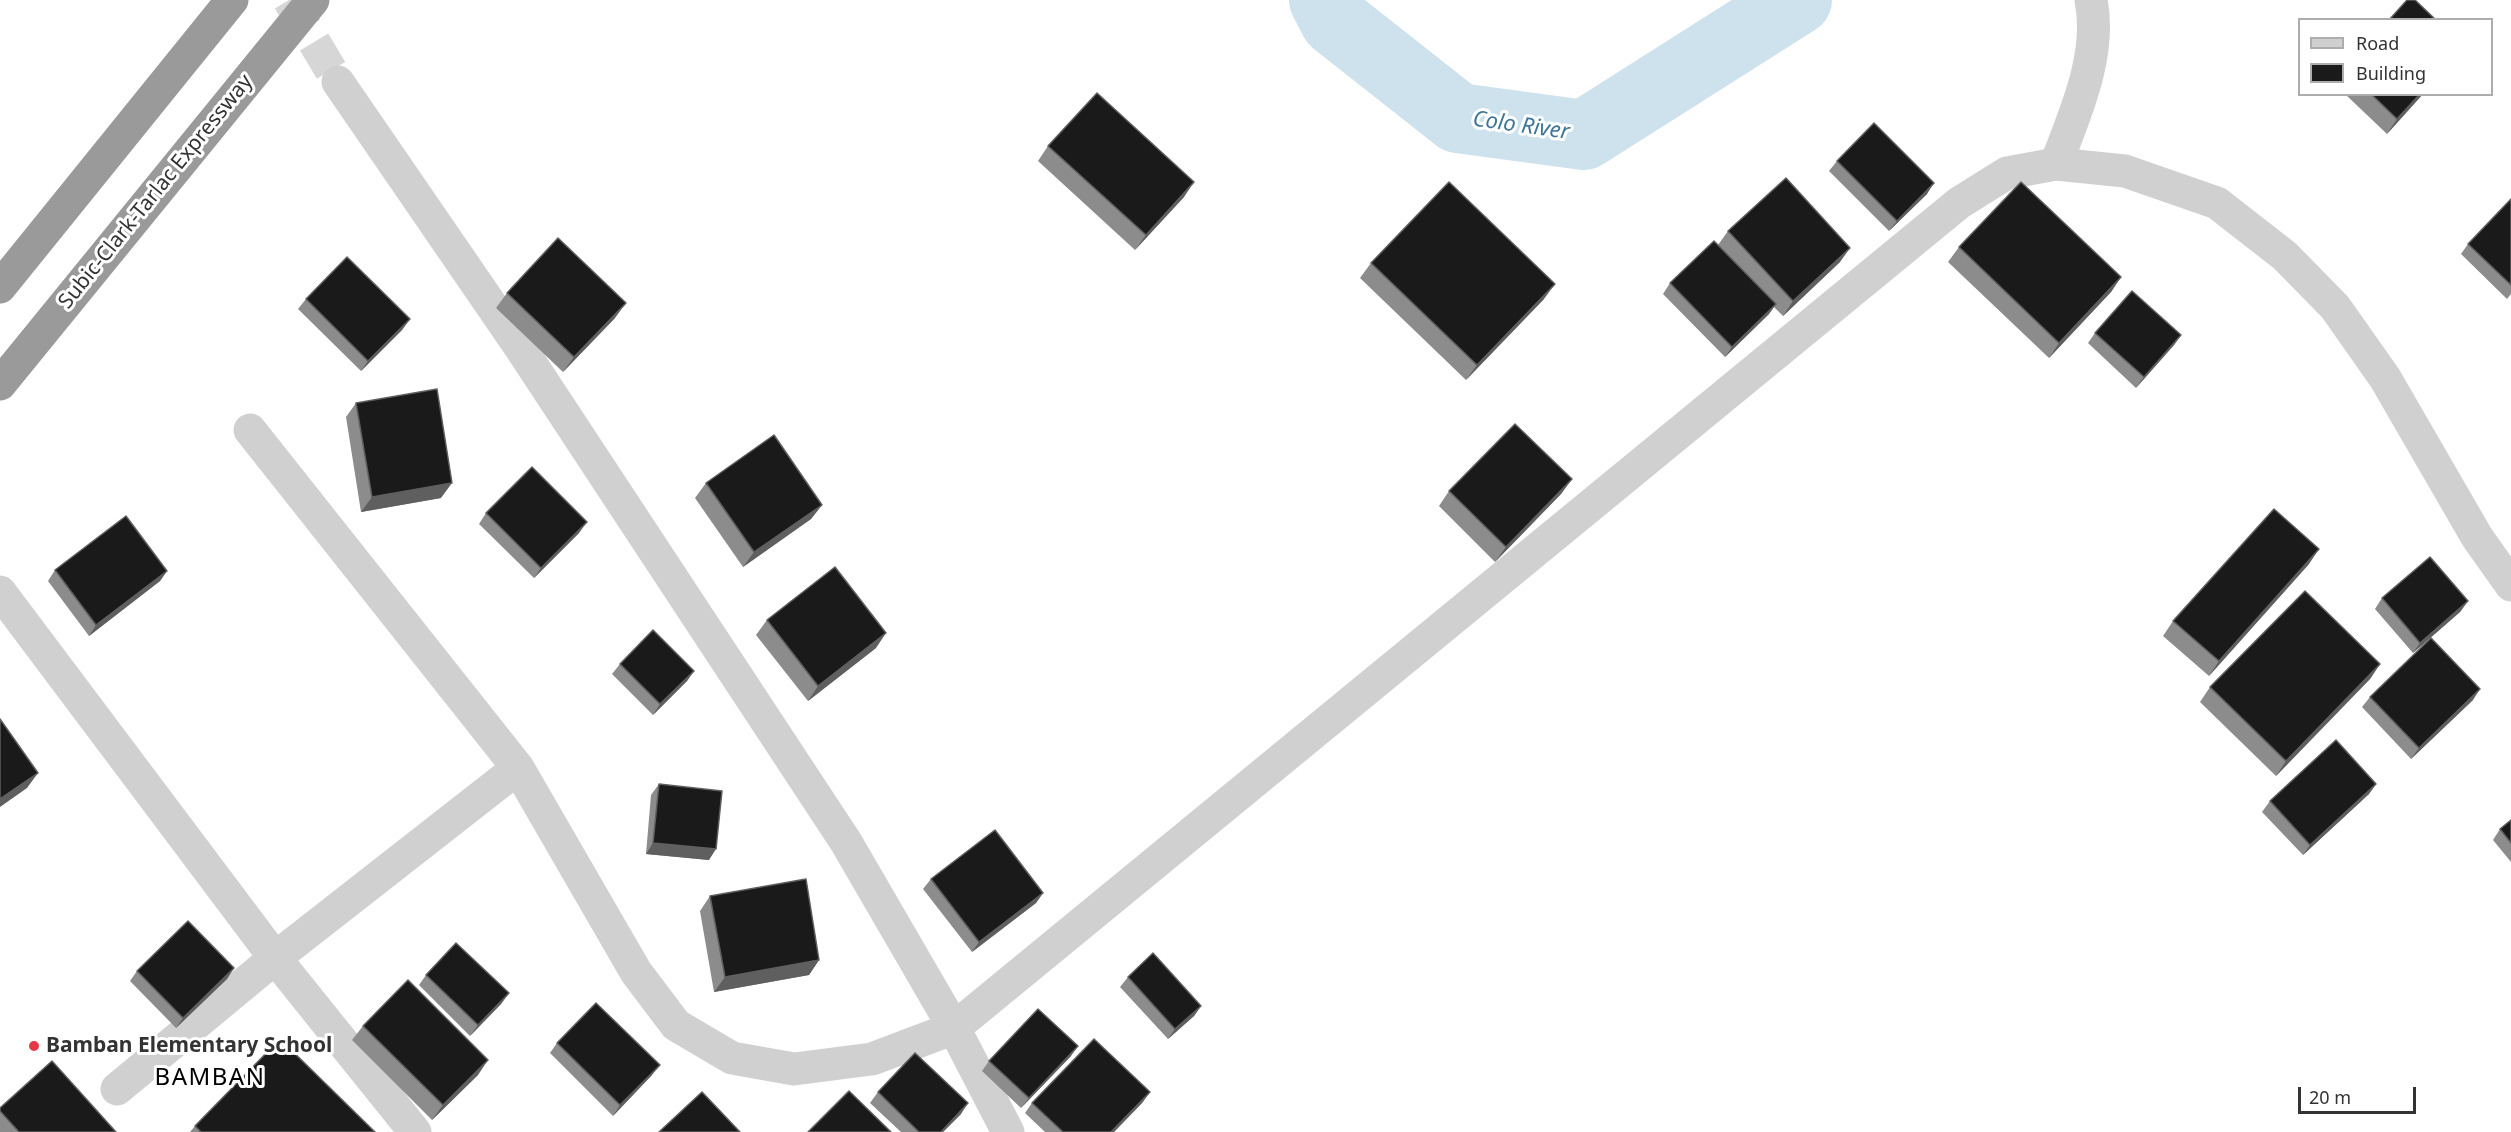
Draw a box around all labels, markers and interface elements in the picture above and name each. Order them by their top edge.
legend [2298,18,2493,96]
text: Road [2356,31,2399,55]
text: Building [2356,61,2426,85]
street label: Subic-Clark-Tarlac Expressway [54,70,258,314]
water label: Colo River [1471,106,1571,146]
place label: Bamban Elementary School [46,1033,332,1059]
marker: Bamban Elementary School [27,1039,41,1053]
district label: BAMBAN [155,1064,265,1092]
scale bar [2301,1075,2420,1113]
text: 20 m [2309,1085,2351,1109]

